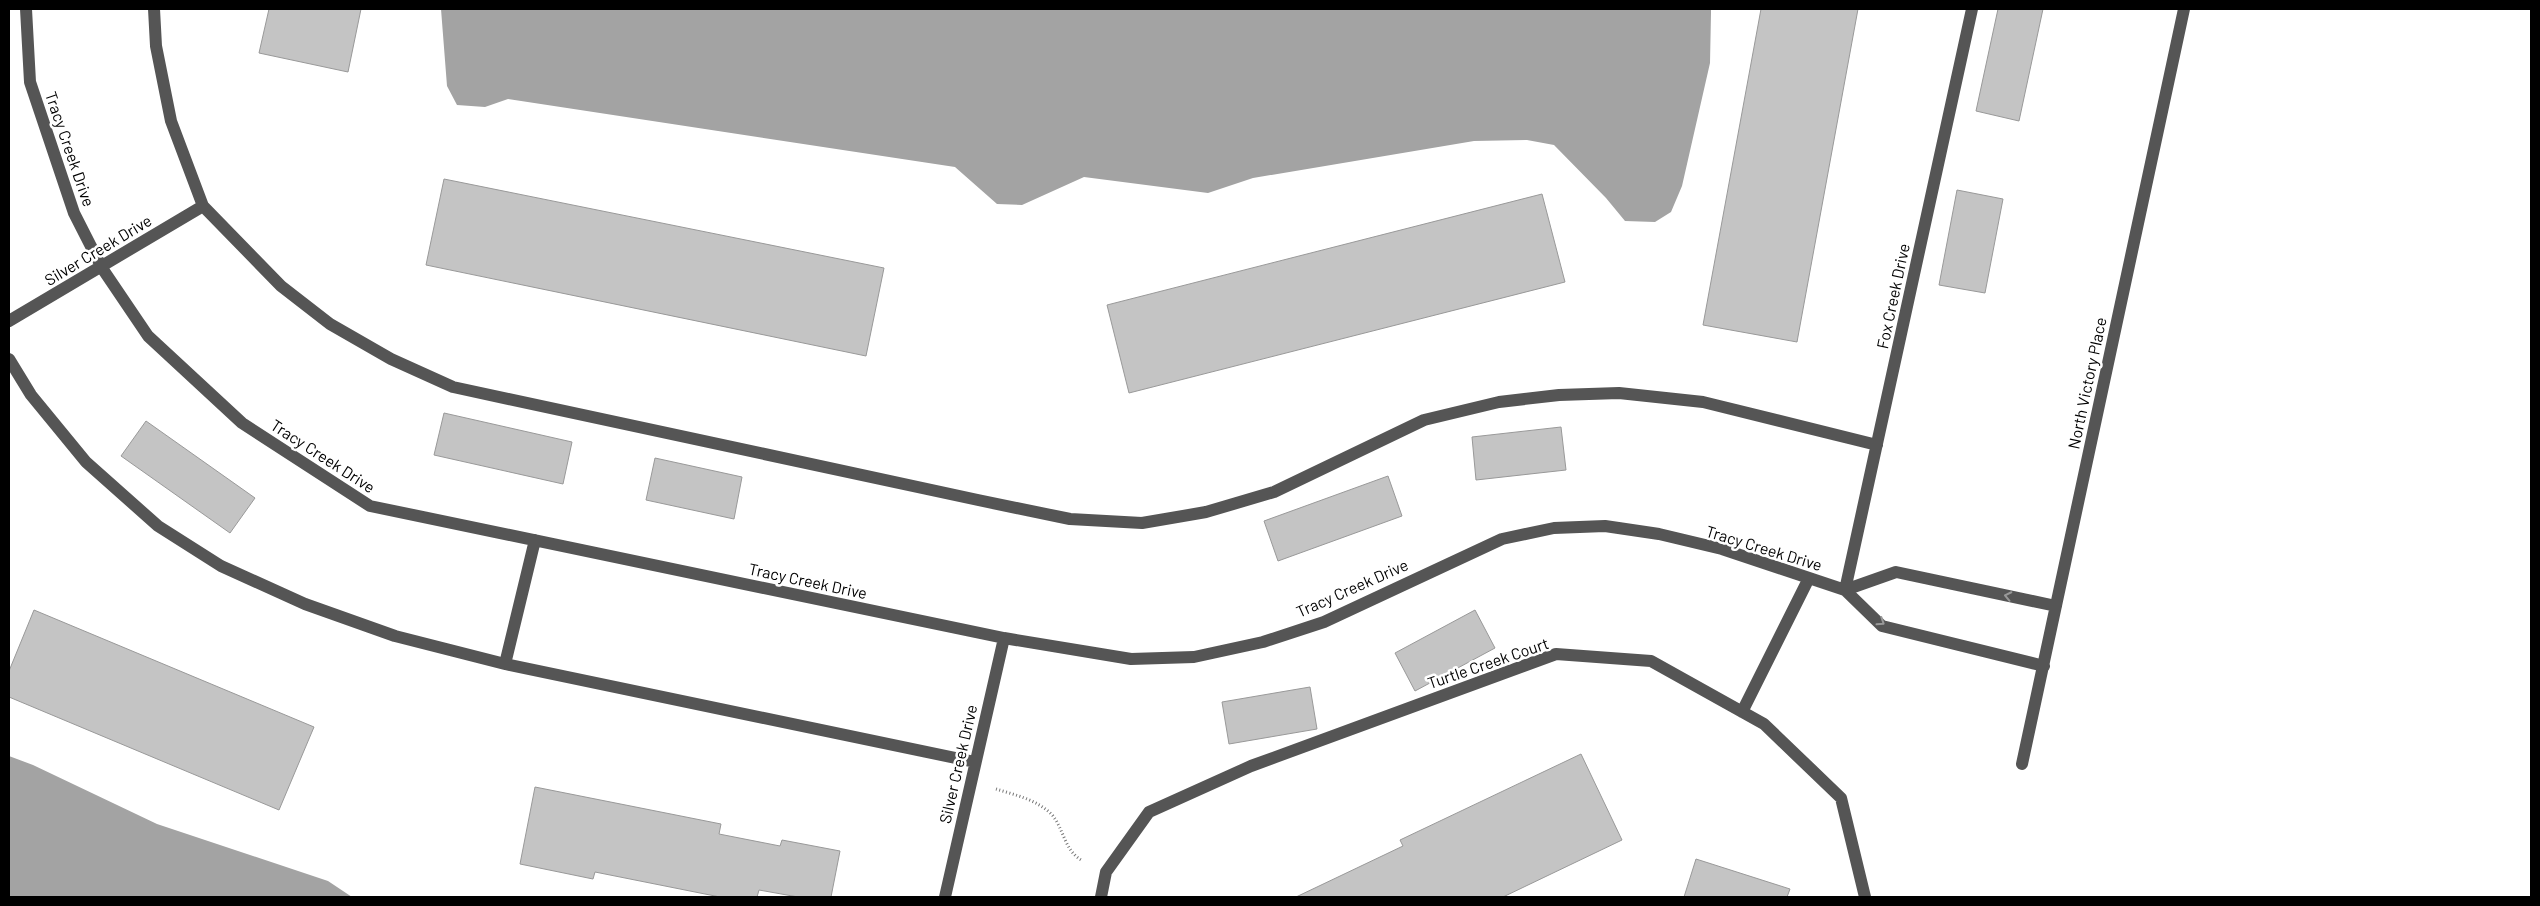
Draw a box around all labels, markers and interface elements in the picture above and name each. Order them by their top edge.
street label: Tracy Creek Drive [42,89,99,209]
street label: Silver Creek Drive [41,210,155,289]
street label: Fox Creek Drive [1872,241,1913,350]
street label: North Victory Place [2063,315,2110,451]
street label: Tracy Creek Drive [268,415,379,496]
street label: Tracy Creek Drive [1704,521,1825,574]
street label: Tracy Creek Drive [1293,554,1411,621]
street label: Tracy Creek Drive [747,559,869,602]
one-way arrow [2003,591,2012,602]
one-way arrow [1876,616,1885,626]
street label: Turtle Creek Court [1425,633,1551,692]
street label: Silver Creek Drive [935,703,980,825]

